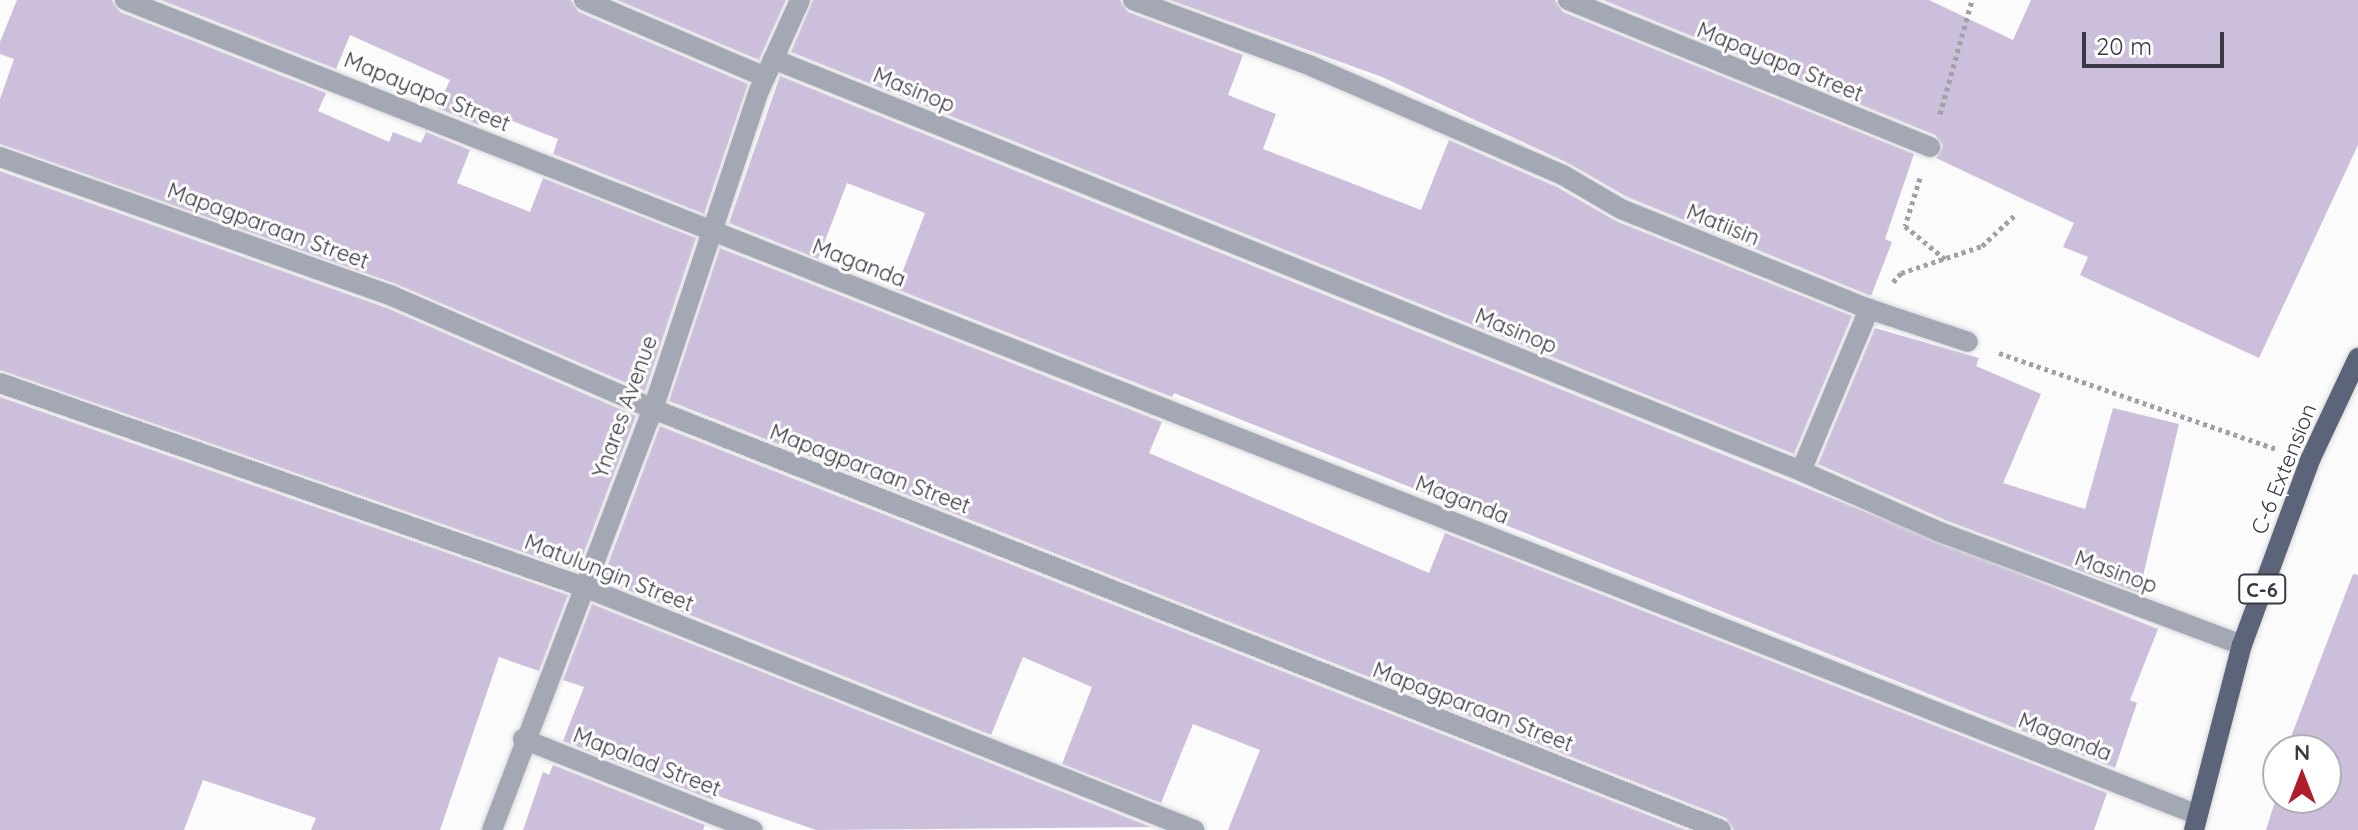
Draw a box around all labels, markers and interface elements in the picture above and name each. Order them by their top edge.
scale bar [2086,16,2228,66]
street label: Mapayapa Street [1693,17,1867,107]
text: 20 m [2096,31,2152,61]
street label: Mapayapa Street [340,47,514,137]
street label: Masinop [869,62,959,118]
street label: Mapagparaan Street [164,177,372,275]
street label: Matiisin [1683,198,1763,252]
street label: Maganda [809,233,909,293]
street label: Masinop [1471,303,1561,359]
street label: Ynares Avenue [587,332,663,482]
street label: C-6 Extension [2246,400,2322,538]
street label: Mapagparaan Street [766,419,974,519]
street label: Maganda [1412,470,1512,530]
street label: Matulungin Street [521,529,697,617]
street label: Masinop [2071,545,2161,599]
road number: C-6 [2238,573,2286,605]
street label: Mapagparaan Street [1369,657,1577,757]
street label: Maganda [2015,707,2115,767]
street label: Mapalad Street [569,722,725,802]
north arrow [2262,734,2342,814]
text: N [2294,738,2310,766]

